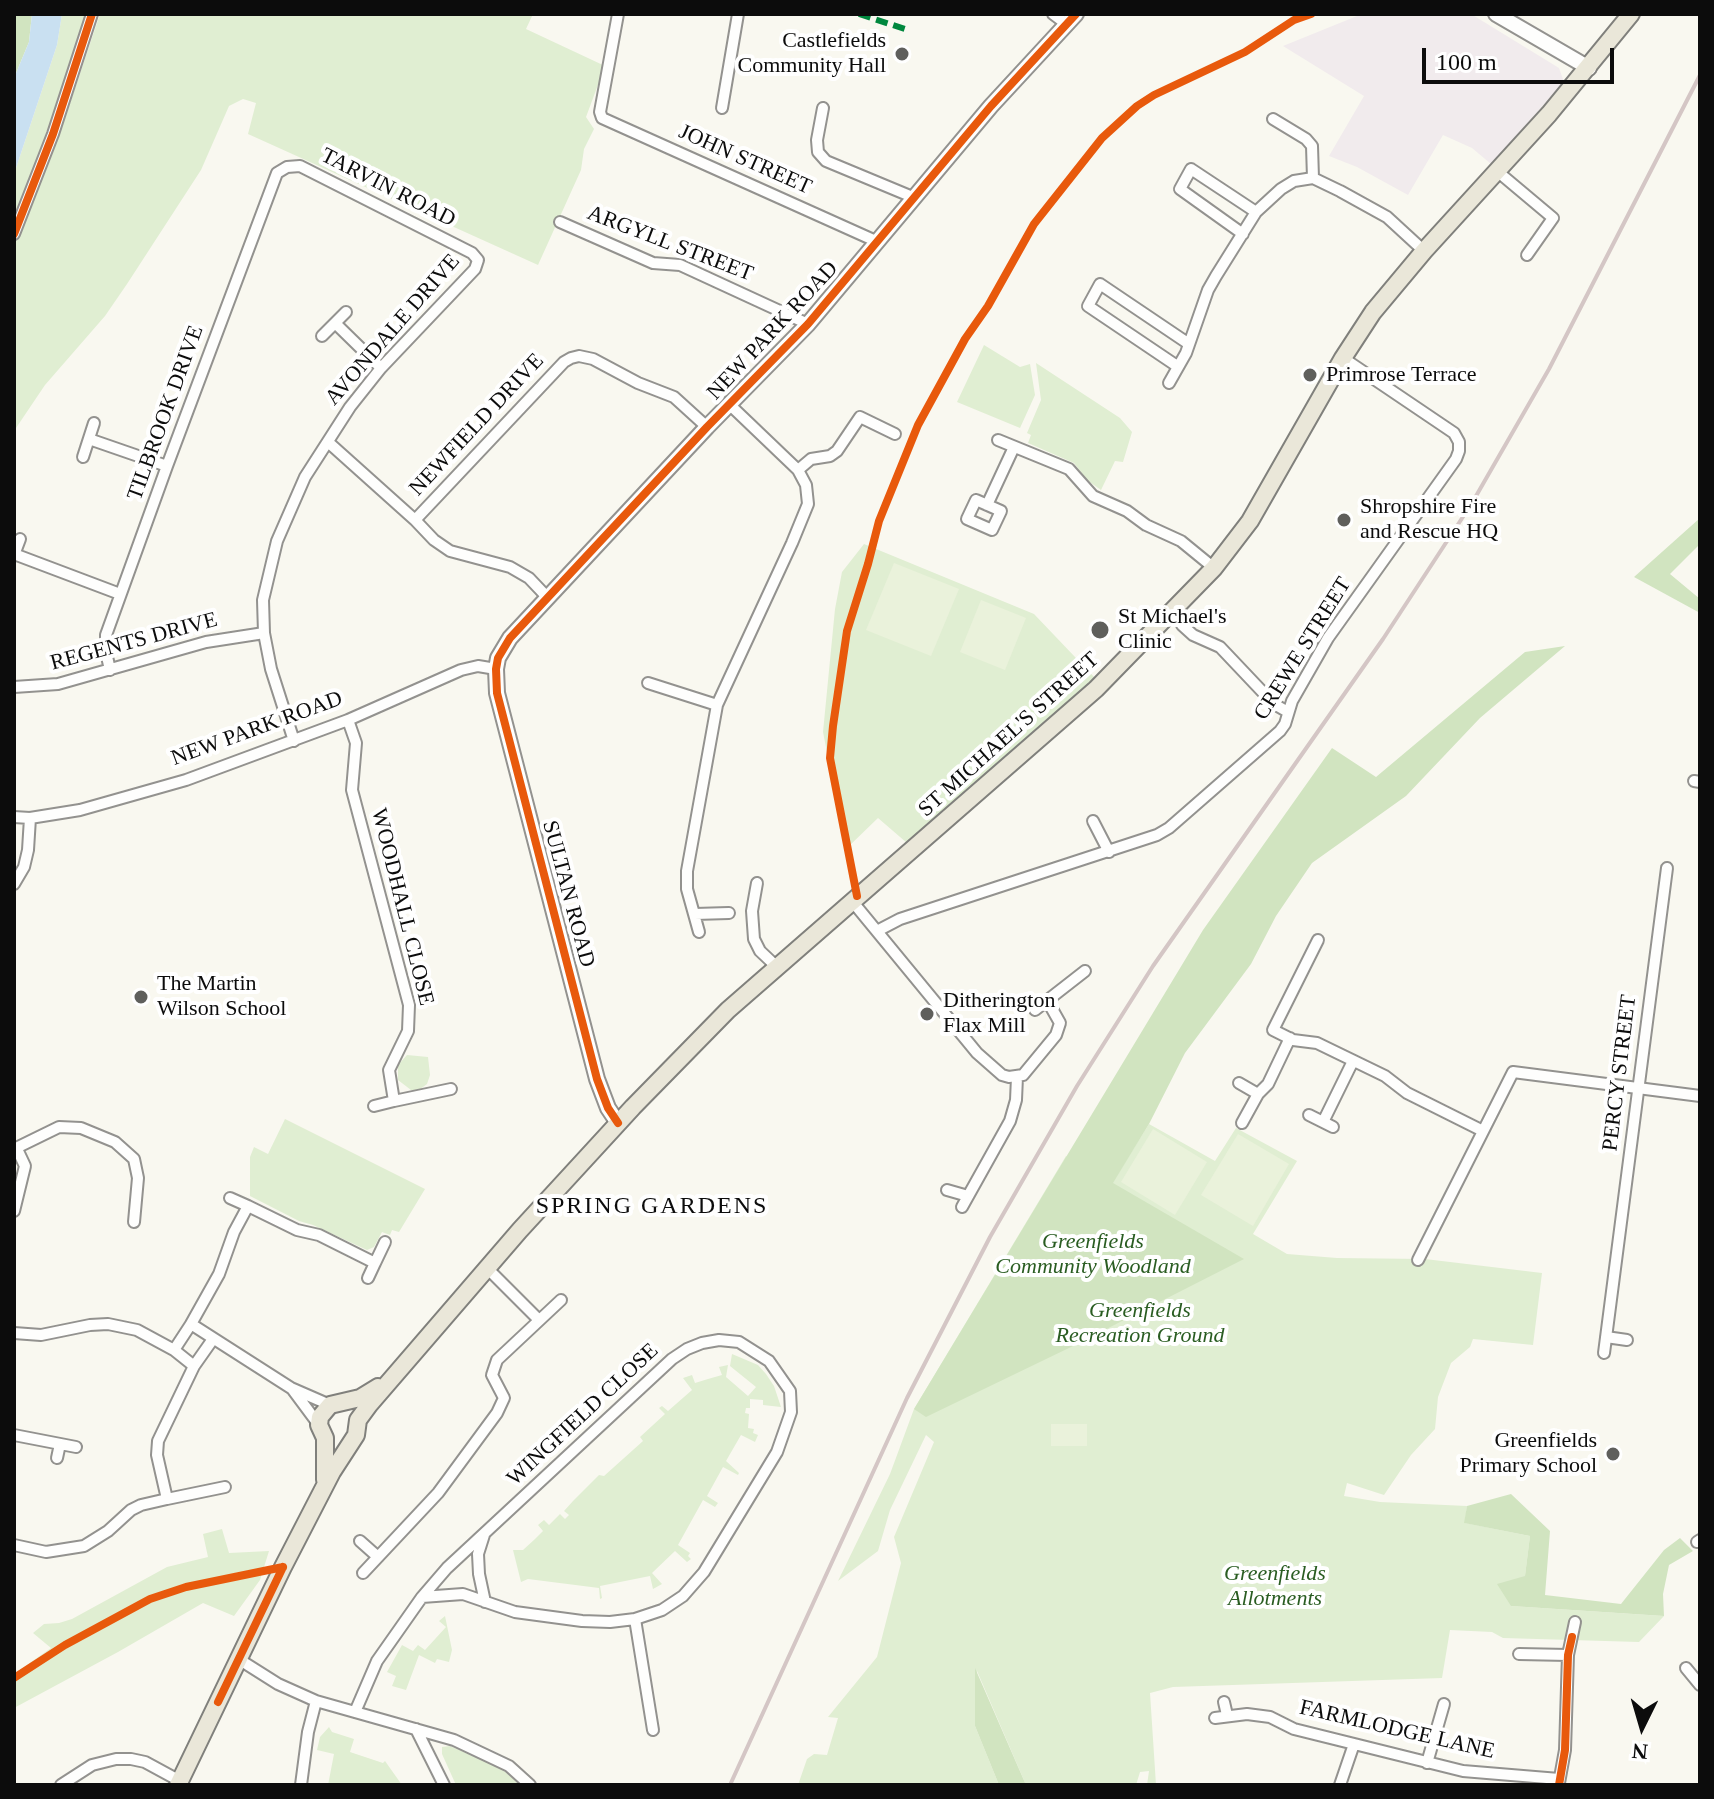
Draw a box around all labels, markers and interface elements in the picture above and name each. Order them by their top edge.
place label: Castlefields Community Hall [738,28,886,80]
scale bar [1426,32,1618,82]
marker: Castlefields Community Hall [893,45,911,63]
text: 100 m [1436,49,1497,75]
street label: JOHN STREET [675,119,815,201]
street label: TARVIN ROAD [316,143,460,233]
street label: ARGYLL STREET [583,200,757,288]
street label: AVONDALE DRIVE [320,249,466,411]
street label: NEW PARK ROAD [702,256,844,406]
street label: TILBROOK DRIVE [122,322,210,504]
street label: NEWFIELD DRIVE [404,348,550,502]
place label: Primrose Terrace [1326,362,1477,388]
marker: Primrose Terrace [1301,366,1319,384]
place label: Shropshire Fire and Rescue HQ [1360,494,1498,546]
marker: Shropshire Fire and Rescue HQ [1335,511,1353,529]
street label: CREWE STREET [1249,573,1357,725]
place label: St Michael's Clinic [1118,604,1226,656]
street label: REGENTS DRIVE [48,607,220,677]
marker: St Michael's Clinic [1089,619,1111,641]
street label: ST MICHAEL'S STREET [913,647,1105,823]
street label: NEW PARK ROAD [168,686,346,772]
street label: WOODHALL CLOSE [365,806,439,1008]
street label: SULTAN ROAD [536,818,600,970]
place label: The Martin Wilson School [157,971,286,1022]
marker: The Martin Wilson School [132,988,150,1006]
place label: Ditherington Flax Mill [943,988,1055,1040]
street label: PERCY STREET [1597,993,1643,1153]
marker: Ditherington Flax Mill [918,1005,936,1023]
district label: SPRING GARDENS [536,1193,768,1221]
park label: Greenfields Community Woodland [995,1229,1191,1280]
park label: Greenfields Recreation Ground [1056,1298,1224,1350]
street label: WINGFIELD CLOSE [502,1338,664,1492]
place label: Greenfields Primary School [1460,1428,1597,1480]
marker: Greenfields Primary School [1604,1445,1622,1463]
park label: Greenfields Allotments [1224,1561,1326,1612]
north arrow [1602,1687,1682,1767]
street label: FARMLODGE LANE [1297,1695,1497,1765]
text: N [1631,1738,1649,1765]

